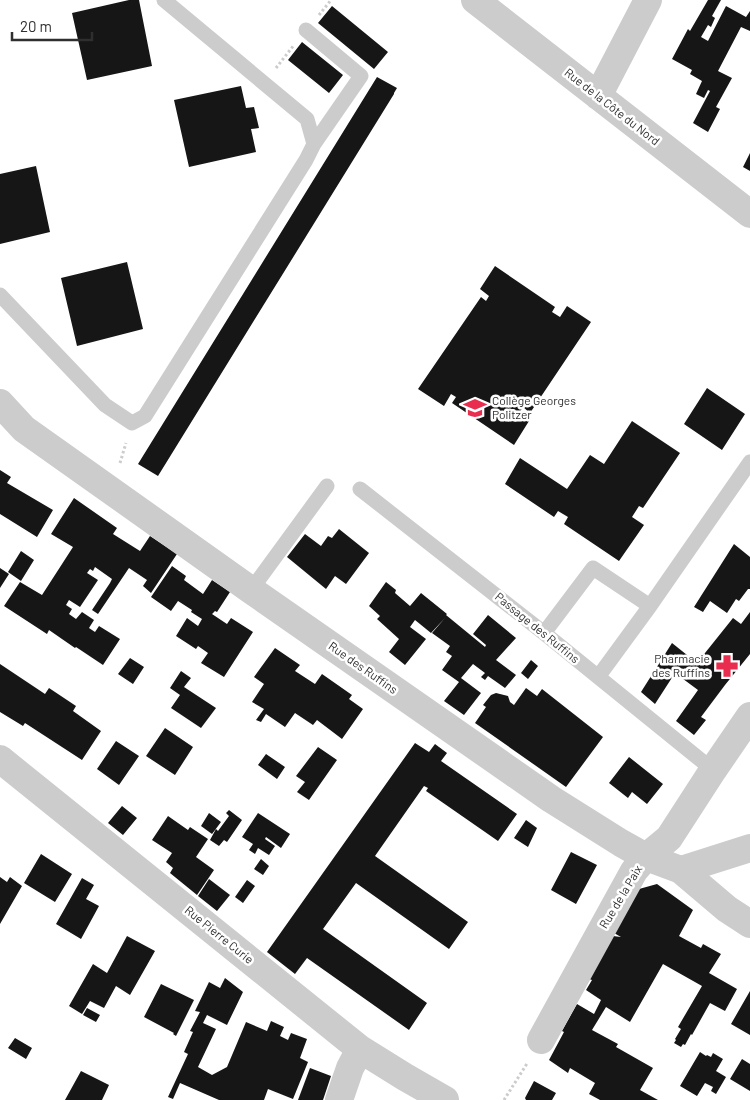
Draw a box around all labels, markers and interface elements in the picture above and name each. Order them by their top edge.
scale bar [12,10,92,42]
text: 20 m [20,17,52,35]
street label: Rue de la Côte du Nord [562,65,663,148]
place label: Collège Georges Politzer [492,393,576,421]
school or university icon: Collège Georges Politzer [462,395,488,421]
street label: Passage des Ruffins [493,589,583,666]
street label: Rue des Ruffins [326,638,401,696]
place label: Pharmacie des Ruffins [652,651,710,679]
pharmacy icon: Pharmacie des Ruffins [714,653,740,679]
street label: Rue de la Paix [596,862,645,931]
street label: Rue Pierre Curie [183,902,257,966]

